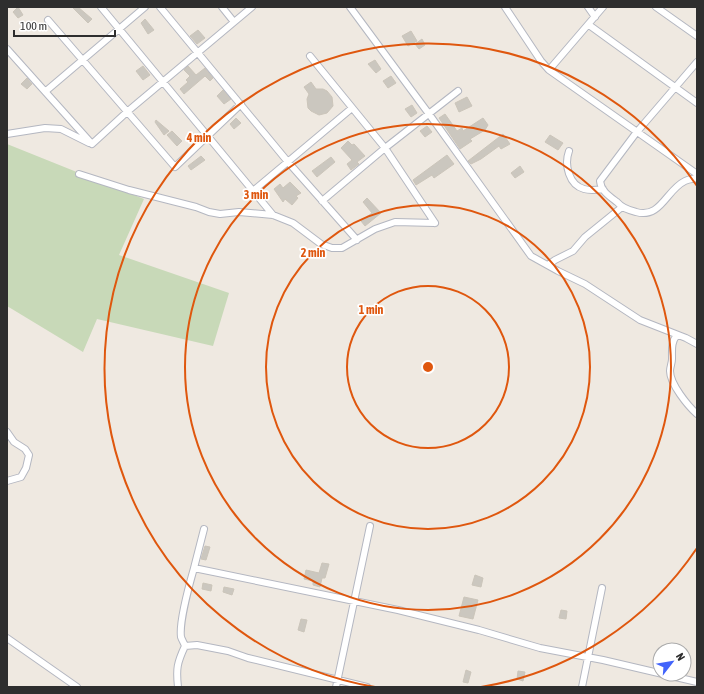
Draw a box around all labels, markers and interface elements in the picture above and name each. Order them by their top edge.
scale bar [14,12,115,38]
text: 100 m [20,19,47,33]
text: 4 min [186,131,211,145]
text: 3 min [244,188,268,202]
text: 2 min [301,246,325,260]
text: 1 min [359,303,383,317]
centre of rings [421,360,435,374]
north arrow [652,642,692,682]
text: N [674,651,687,663]

